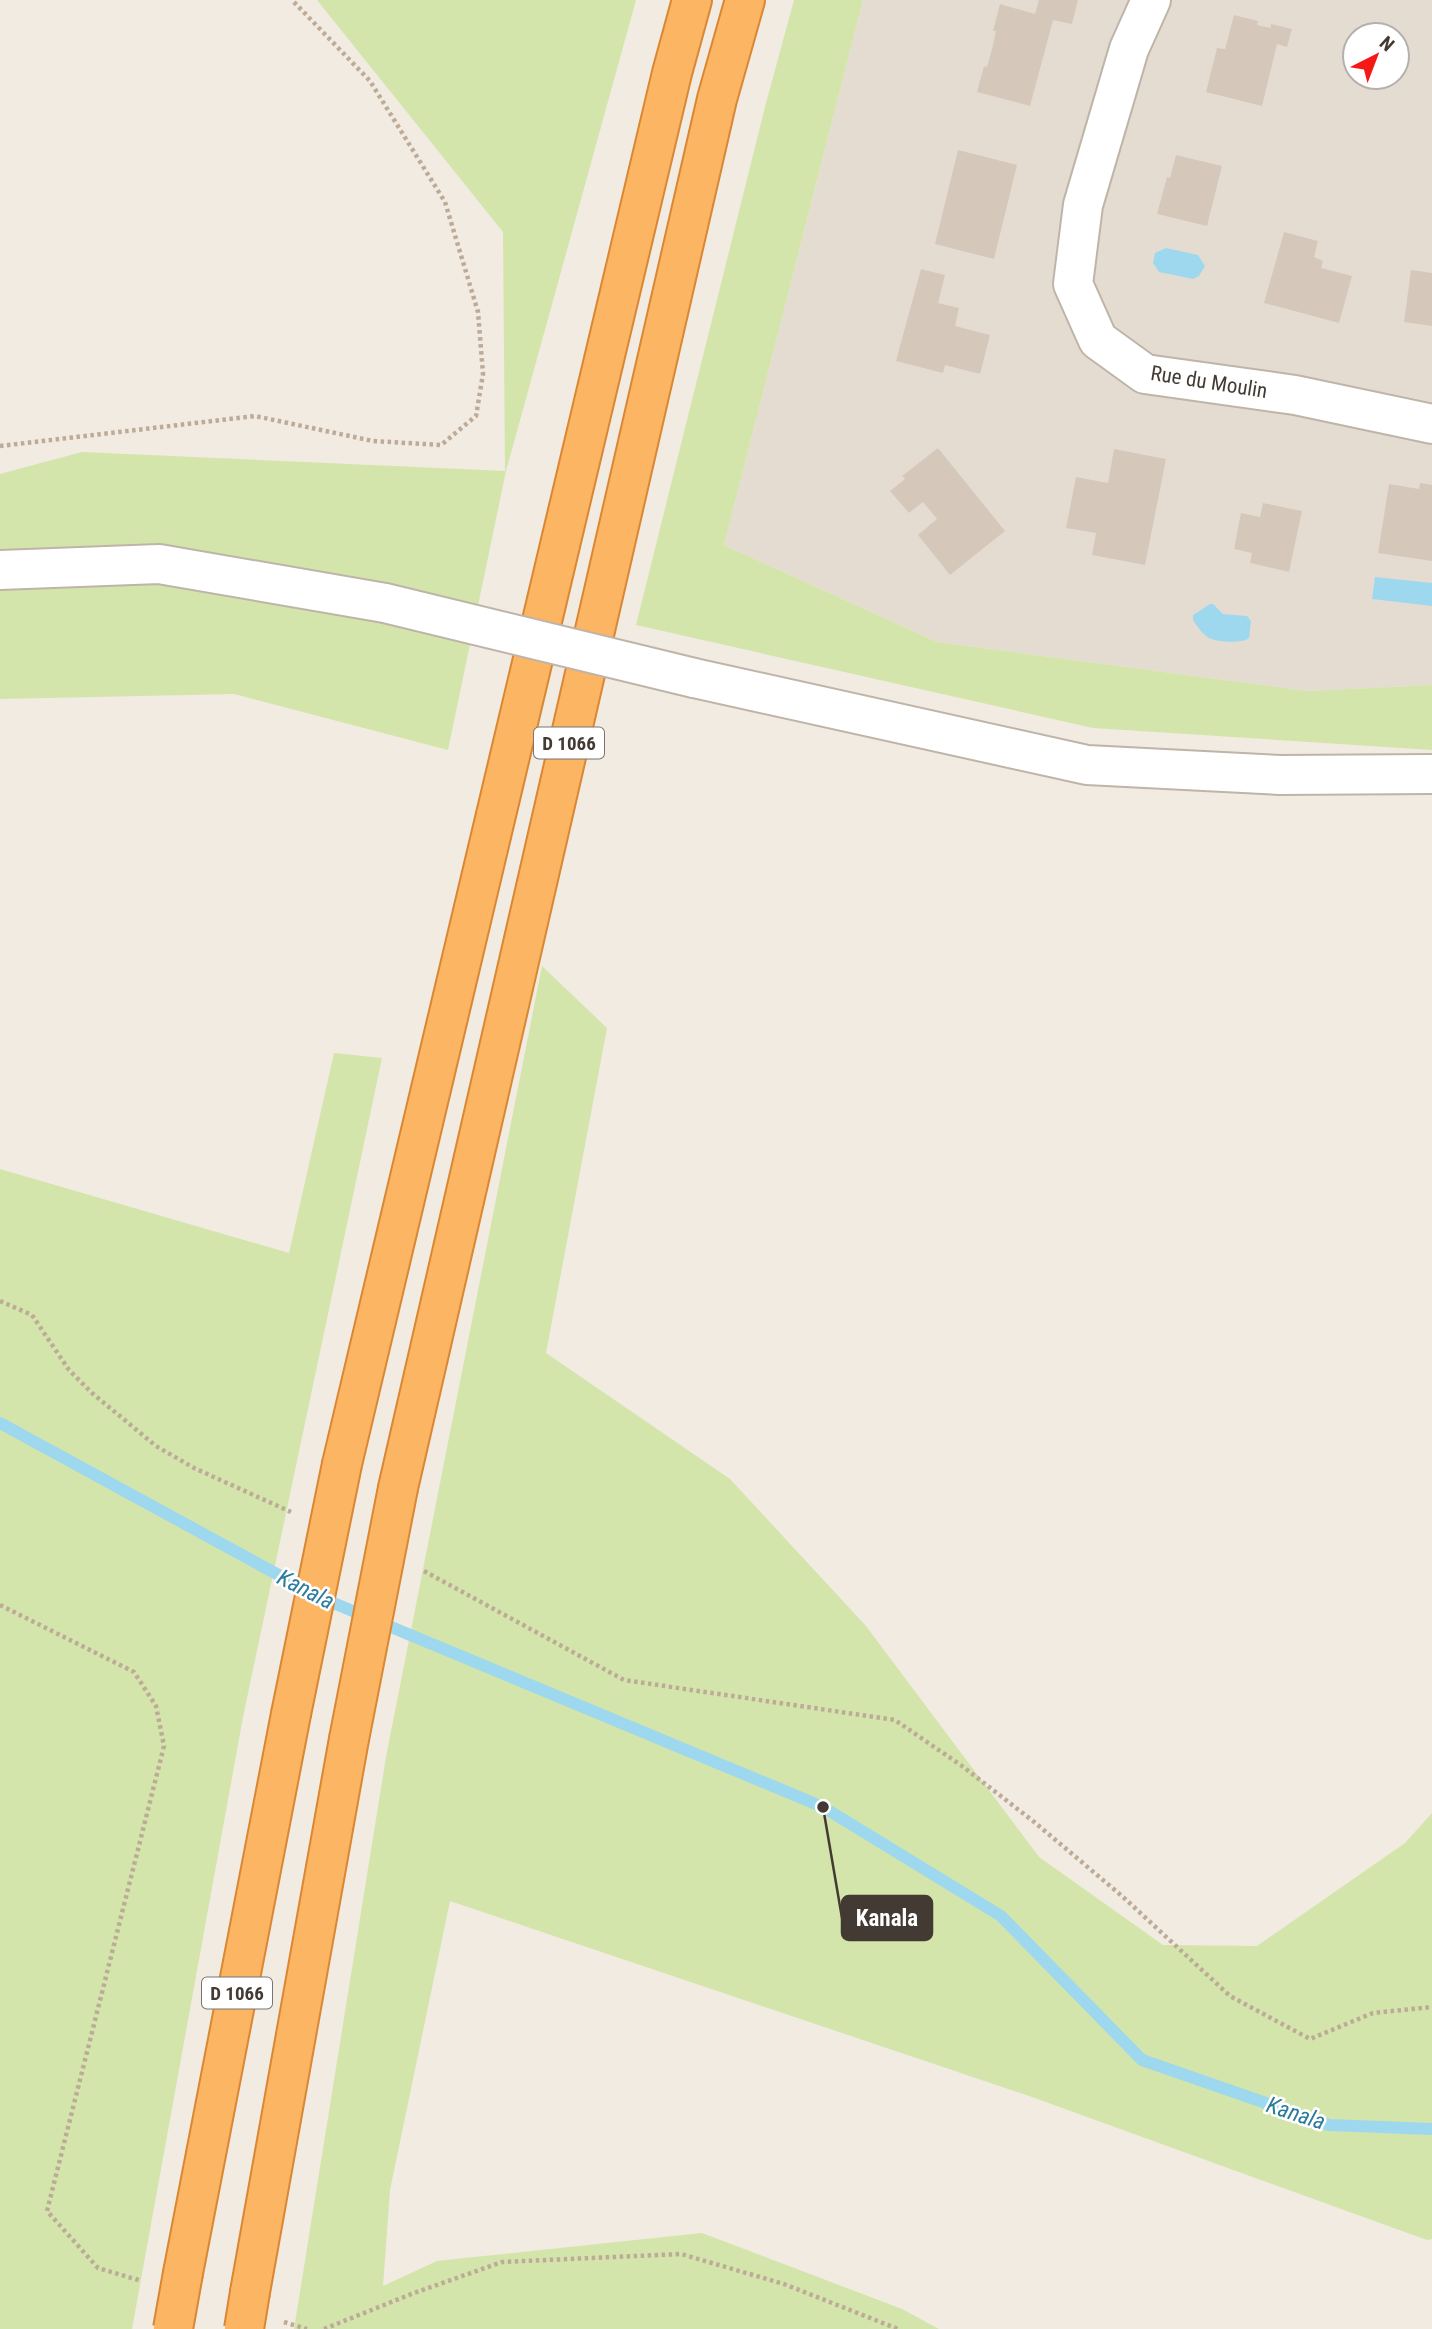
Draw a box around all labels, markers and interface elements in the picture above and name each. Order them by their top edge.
north arrow [1341,21,1411,91]
text: N [1375,31,1399,56]
street label: Rue du Moulin [1149,361,1269,403]
road number: D 1066 [534,728,604,758]
water label: Kanala [273,1564,339,1615]
callout: Kanala [842,1896,932,1940]
text: Kanala [856,1905,918,1932]
road number: D 1066 [202,1978,272,2008]
water label: Kanala [1263,2091,1329,2136]

